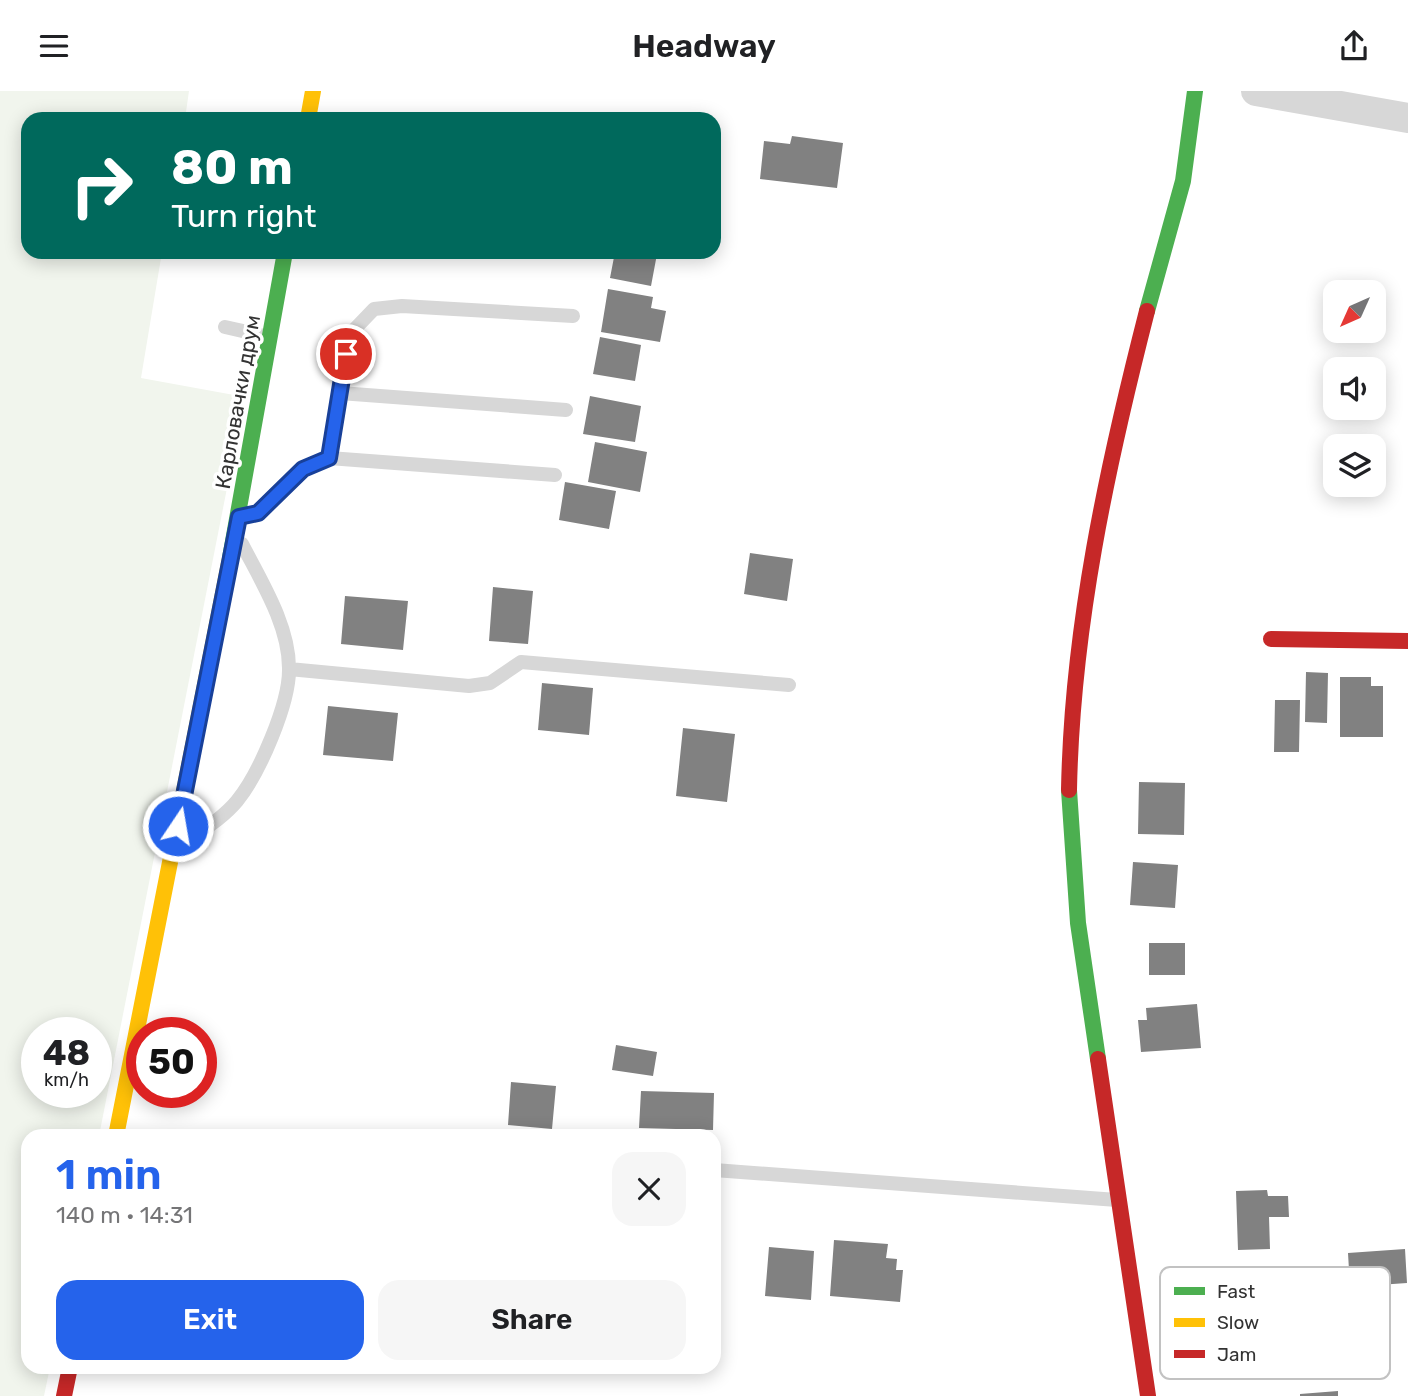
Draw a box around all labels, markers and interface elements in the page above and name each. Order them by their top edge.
icon: menu [35,27,73,65]
text: Headway [632,27,776,65]
icon: share [1335,27,1373,65]
text: 80 m [171,138,293,196]
icon: right [56,140,147,231]
text: Turn right [171,197,316,235]
north arrow [1323,280,1386,343]
map controls [1323,280,1386,497]
street label: Карловачки друм [210,313,265,491]
pin [316,324,376,384]
icon: arrive [327,335,365,373]
button: sound [1323,357,1386,420]
button: layers [1323,434,1386,497]
position arrow [141,789,215,863]
speed limit sign: 50 [126,1017,217,1108]
text: 48 [43,1032,90,1074]
text: km/h [44,1069,89,1091]
text: 1 min [56,1150,162,1200]
button: close [612,1152,686,1226]
text: 140 m · 14:31 [56,1201,193,1229]
legend [1160,1267,1390,1379]
button: Exit [56,1280,364,1360]
button: Share [378,1280,686,1360]
text: Fast [1217,1280,1256,1303]
text: Slow [1217,1311,1259,1334]
text: Jam [1217,1343,1256,1366]

